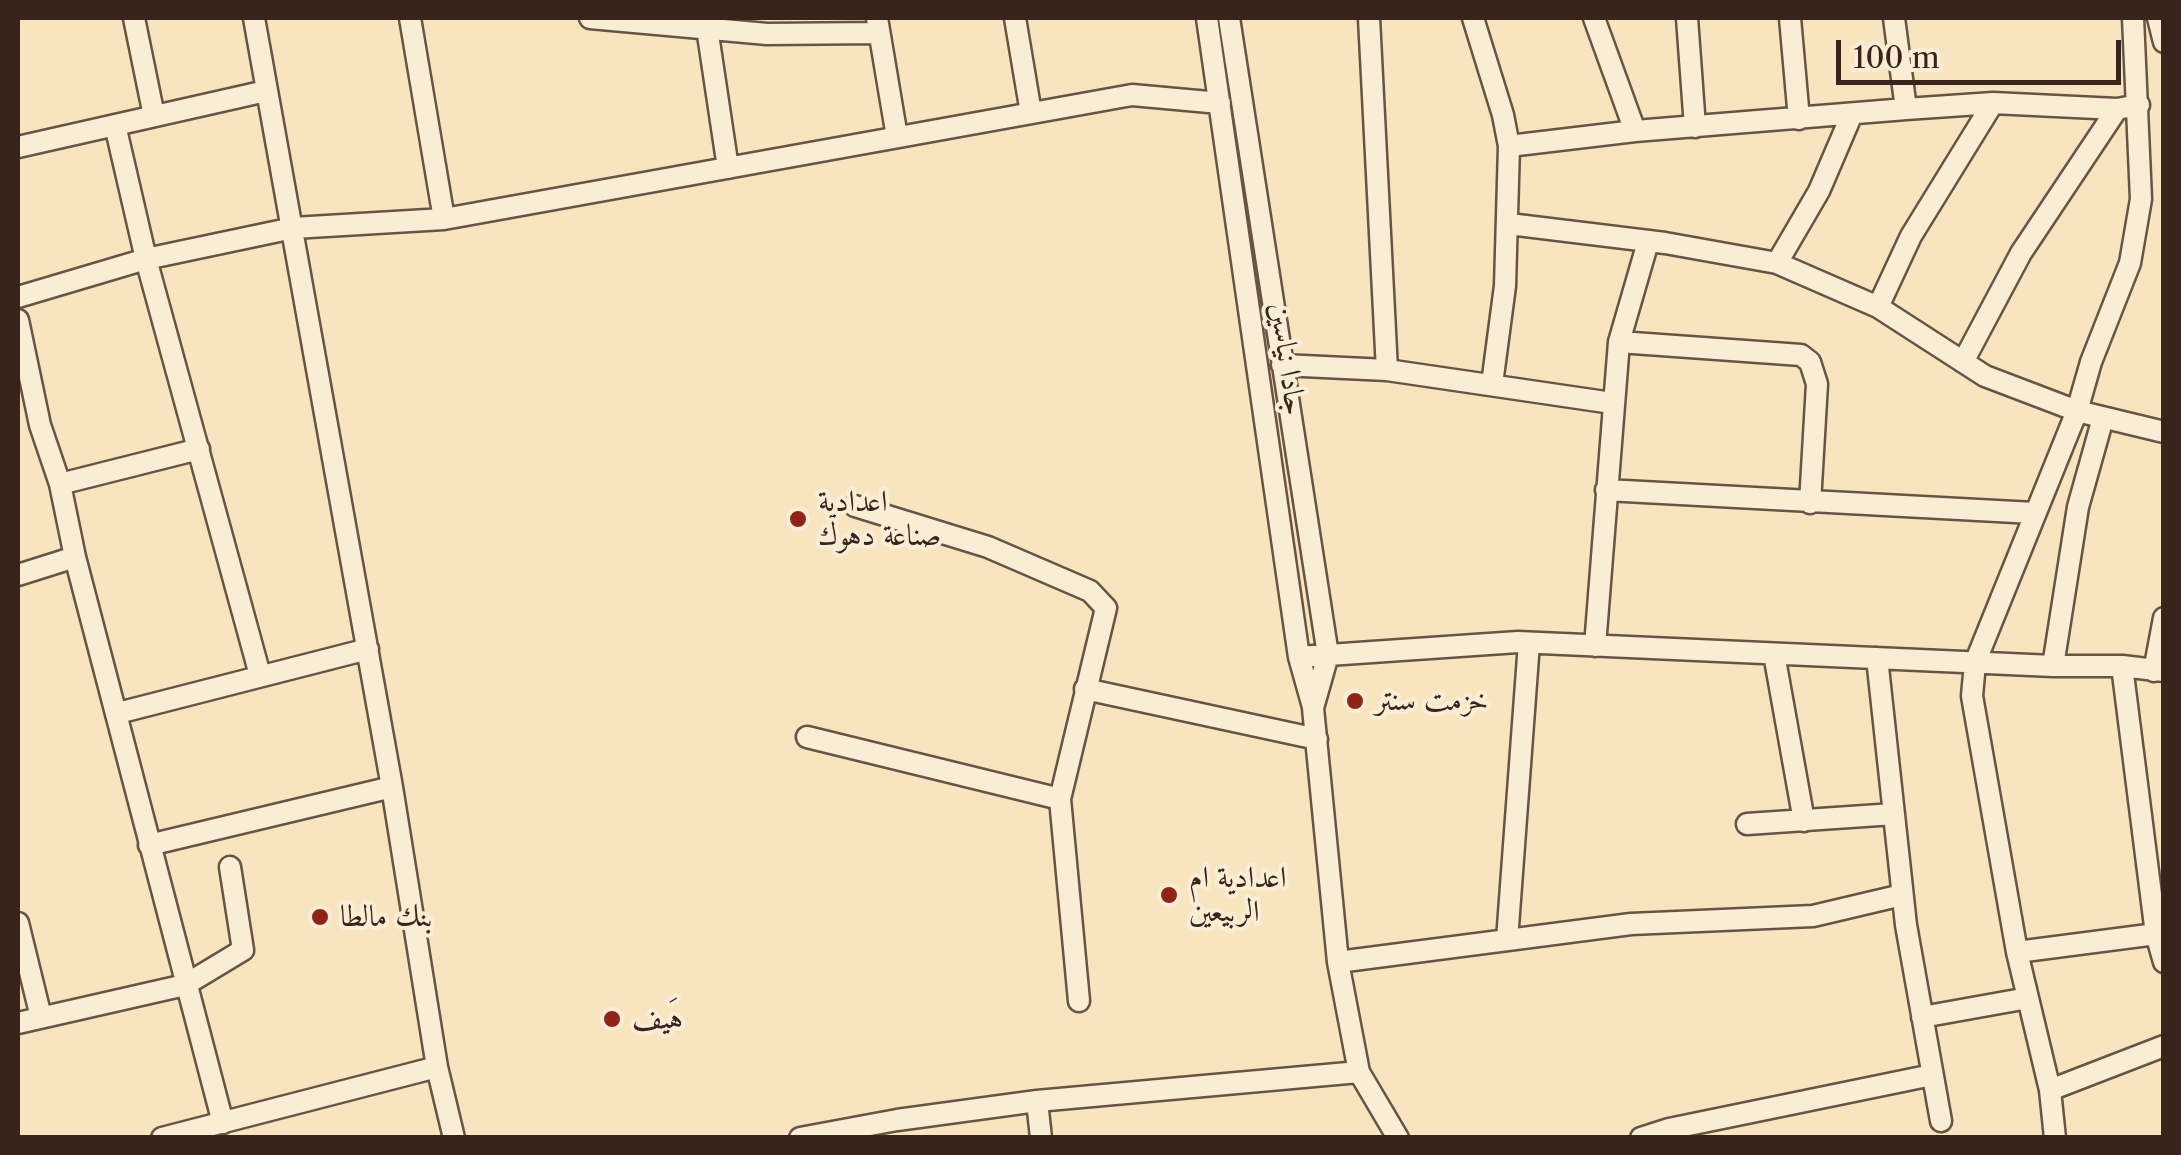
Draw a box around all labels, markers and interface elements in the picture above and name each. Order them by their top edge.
scale bar [1841,20,2126,82]
text: 100 m [1853,39,1940,76]
street label: جادا نیاسین [1261,301,1313,417]
place label: اعدادية صناعة دهوك [818,484,941,554]
marker: اعدادية صناعة دهوك [787,508,809,530]
place label: خزمت سنتر [1375,683,1488,719]
marker: خزمت سنتر [1344,690,1366,712]
place label: اعدادية ام الربيعين [1189,860,1286,930]
marker: اعدادية ام الربيعين [1158,884,1180,906]
place label: بنك مالطا [340,899,432,935]
marker: بنك مالطا [309,906,331,928]
place label: هَيف [632,1001,683,1037]
marker: هَيف [601,1008,623,1030]

